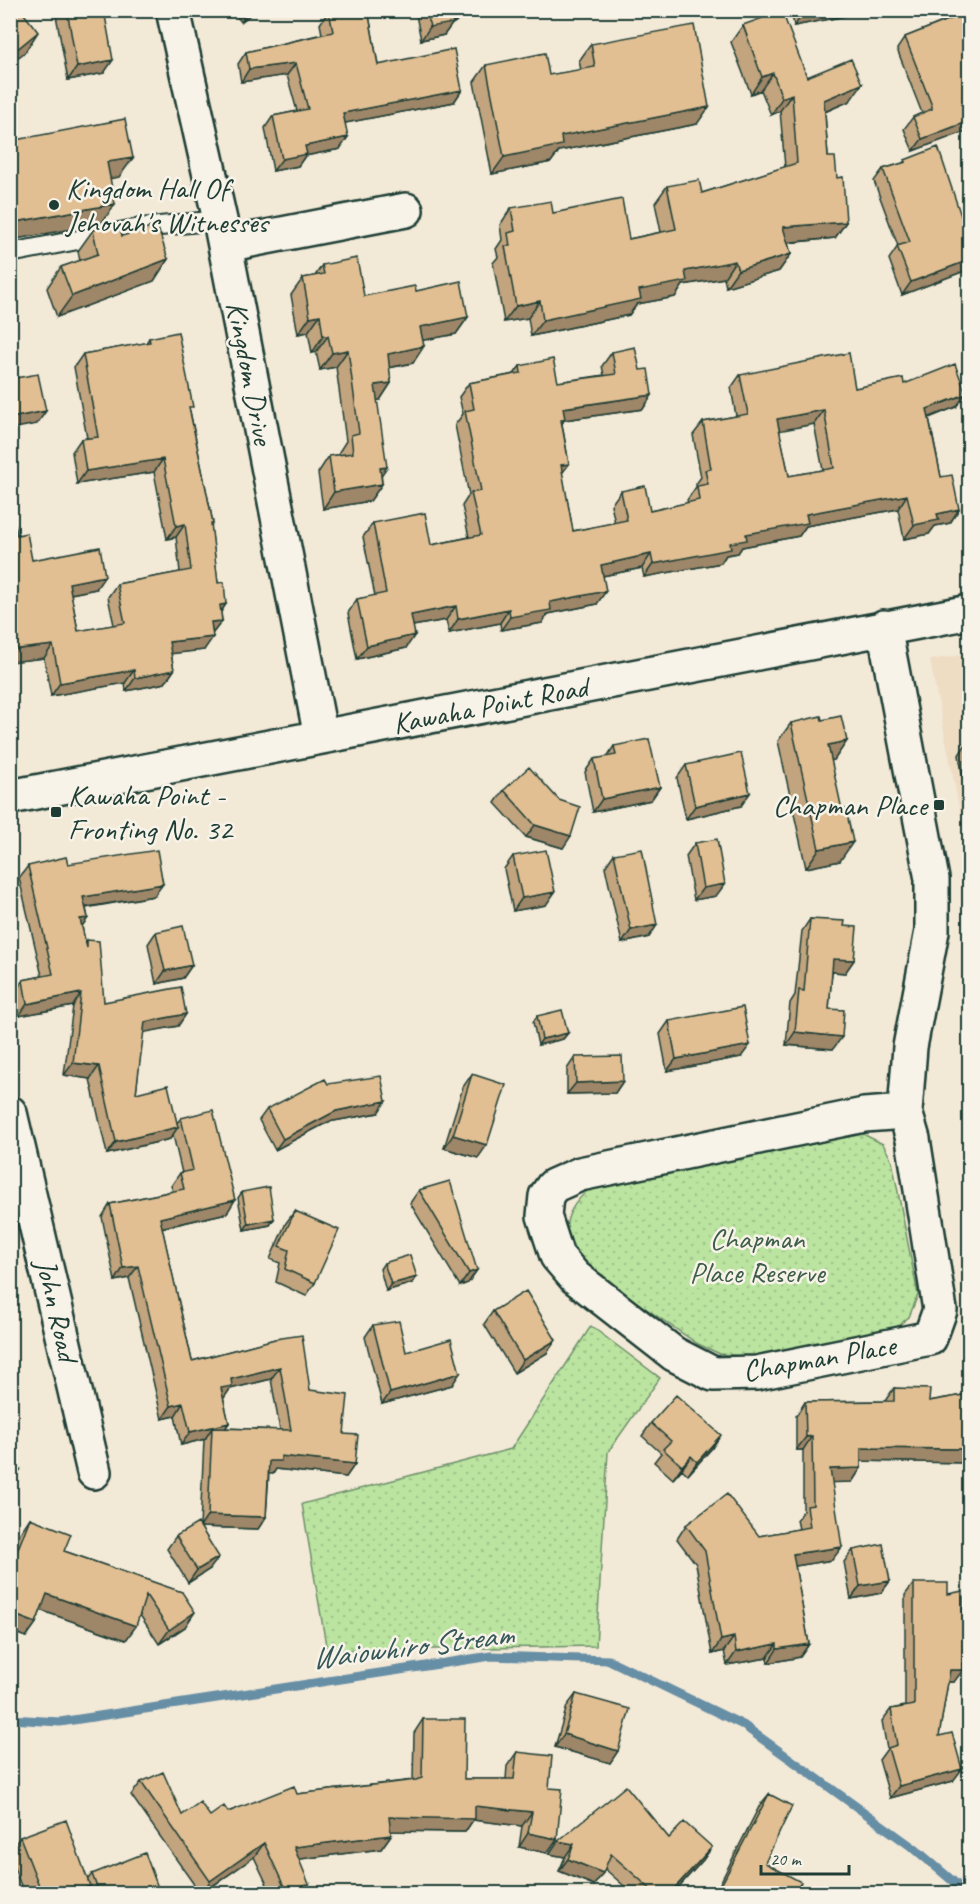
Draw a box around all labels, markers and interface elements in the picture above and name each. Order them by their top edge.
place label: Kingdom Hall Of Jehovah's Witnesses [64,169,270,241]
marker: Kingdom Hall Of Jehovah's Witnesses [47,198,61,212]
street label: Kingdom Drive [218,298,283,450]
street label: Kawaha Point Road [389,667,595,743]
place label: Kawaha Point - Fronting No. 32 [68,776,234,848]
place label: Chapman Place [773,786,929,824]
marker: Chapman Place [932,798,946,812]
marker: Kawaha Point - Fronting No. 32 [49,805,63,819]
park label: Chapman Place Reserve [689,1219,827,1291]
street label: John Road [26,1253,88,1369]
street label: Chapman Place [740,1325,901,1390]
water label: Waiowhiro Stream [309,1613,517,1679]
scale bar [761,1838,850,1876]
text: 20 m [770,1848,803,1870]

